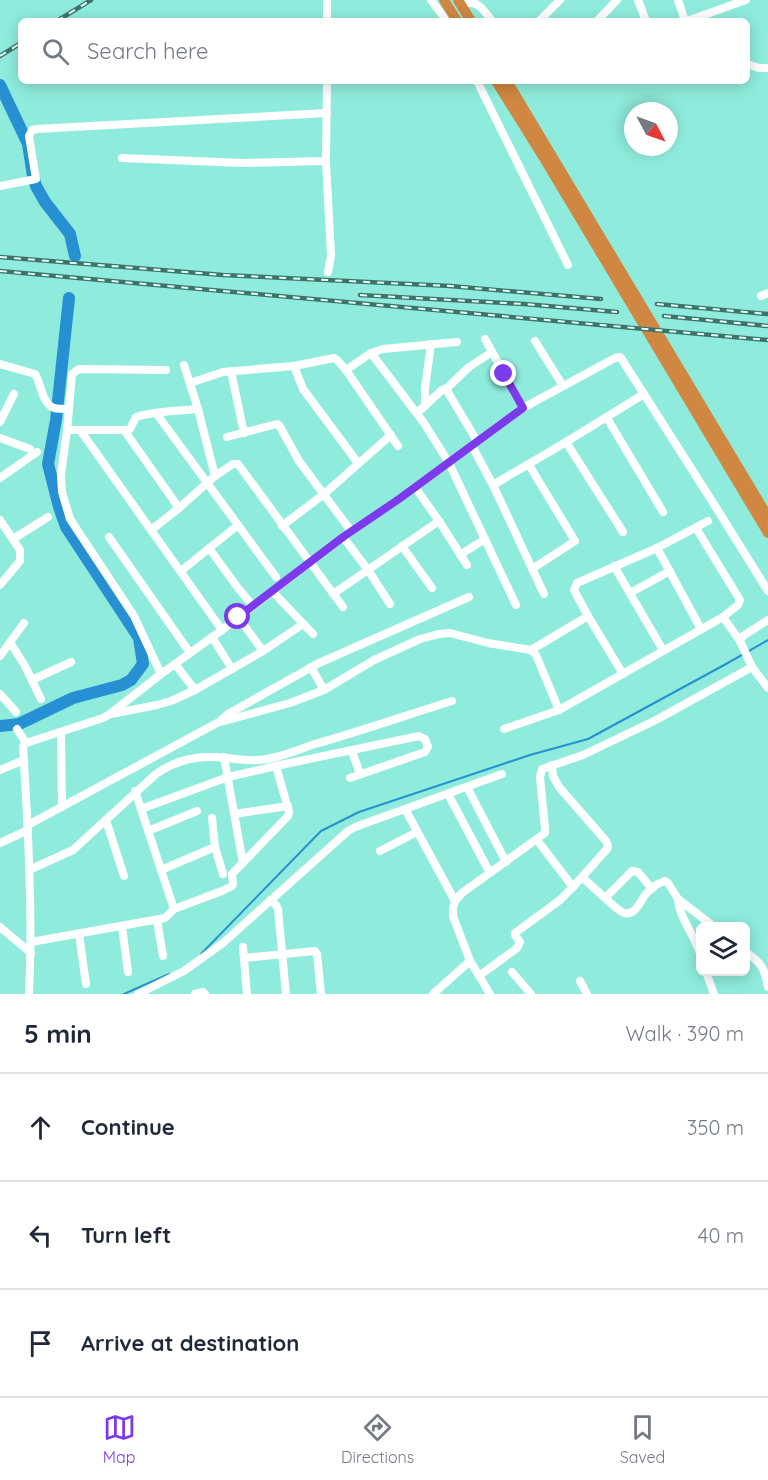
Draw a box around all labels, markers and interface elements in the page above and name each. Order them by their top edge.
search box [18,18,750,84]
icon: search [39,35,72,68]
text: Search here [87,37,208,65]
north arrow [624,102,678,156]
route end [490,360,516,386]
route start [224,603,250,629]
map controls [696,922,750,976]
button: layers [696,922,750,976]
text: 5 min [24,1017,92,1050]
text: Walk · 390 m [625,1021,744,1046]
icon: ahead [24,1111,57,1144]
text: Continue [81,1113,175,1141]
text: 350 m [687,1115,744,1140]
icon: left [24,1219,57,1252]
text: Turn left [81,1221,171,1249]
text: 40 m [698,1223,744,1248]
icon: arrive [24,1327,57,1360]
text: Arrive at destination [81,1329,299,1357]
tab: Map [103,1411,136,1467]
tab: Directions [341,1411,414,1467]
tab: Saved [620,1411,665,1467]

